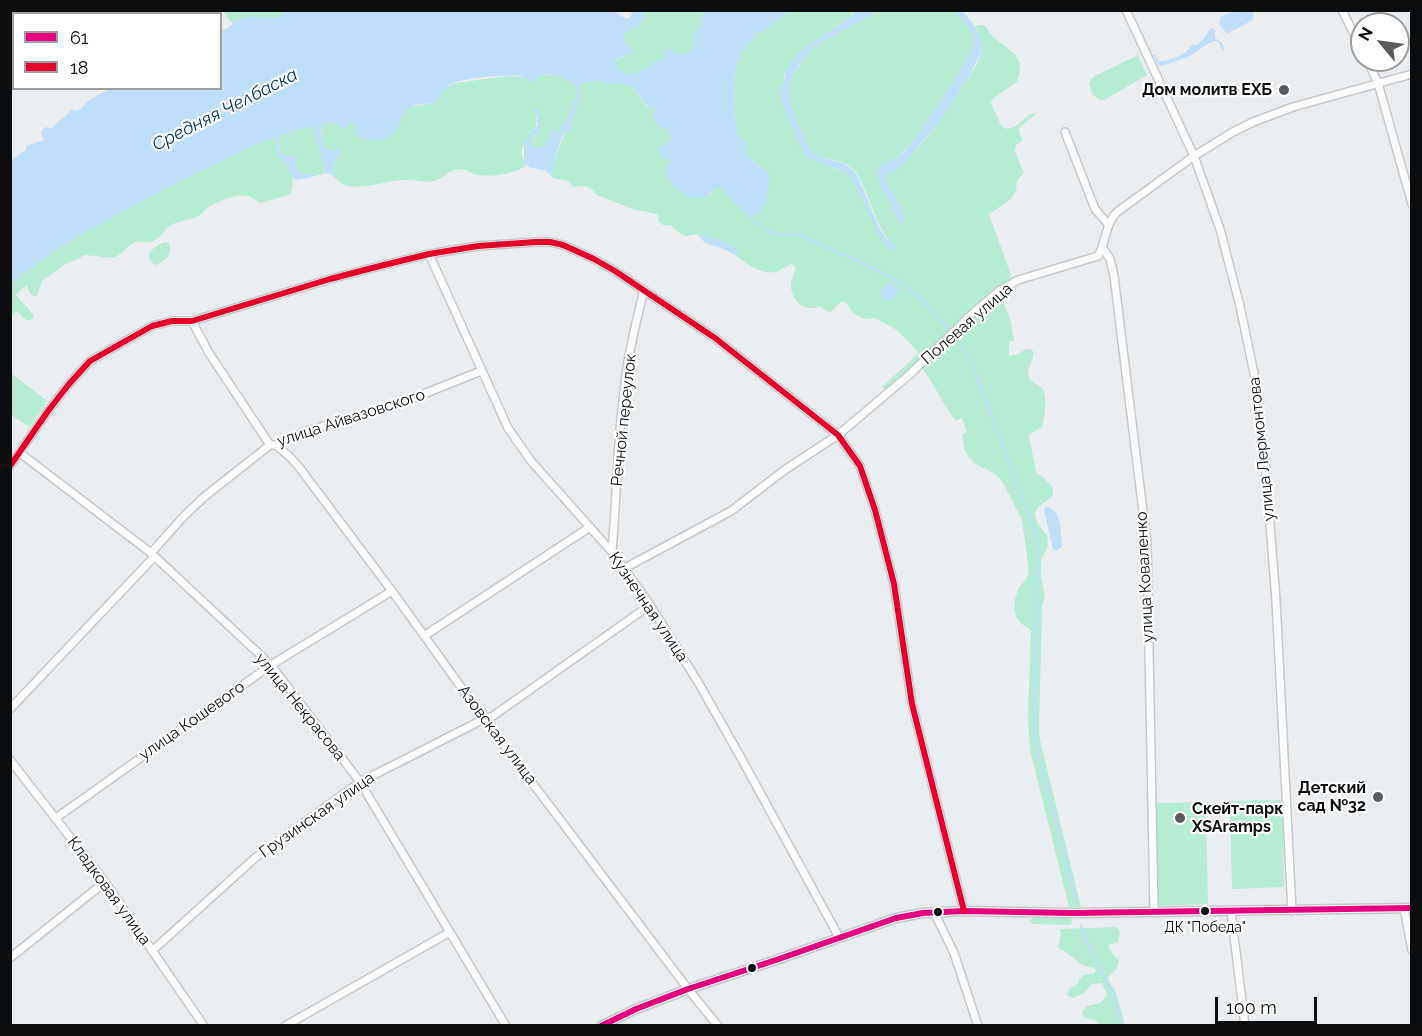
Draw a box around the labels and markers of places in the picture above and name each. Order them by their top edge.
place label: Дом молитв ЕХБ [1142,80,1272,100]
marker: Дом молитв ЕХБ [1277,83,1291,97]
place label: Детский сад №32 [1297,778,1366,816]
marker: Детский сад №32 [1371,790,1385,804]
place label: Скейт-парк XSAramps [1192,799,1283,837]
marker: Скейт-парк XSAramps [1173,811,1187,825]
marker: ДК "Победа" [1199,905,1211,917]
unlabelled marker [932,906,944,918]
place label: ДК "Победа" [1164,920,1246,936]
unlabelled marker [746,962,758,974]

